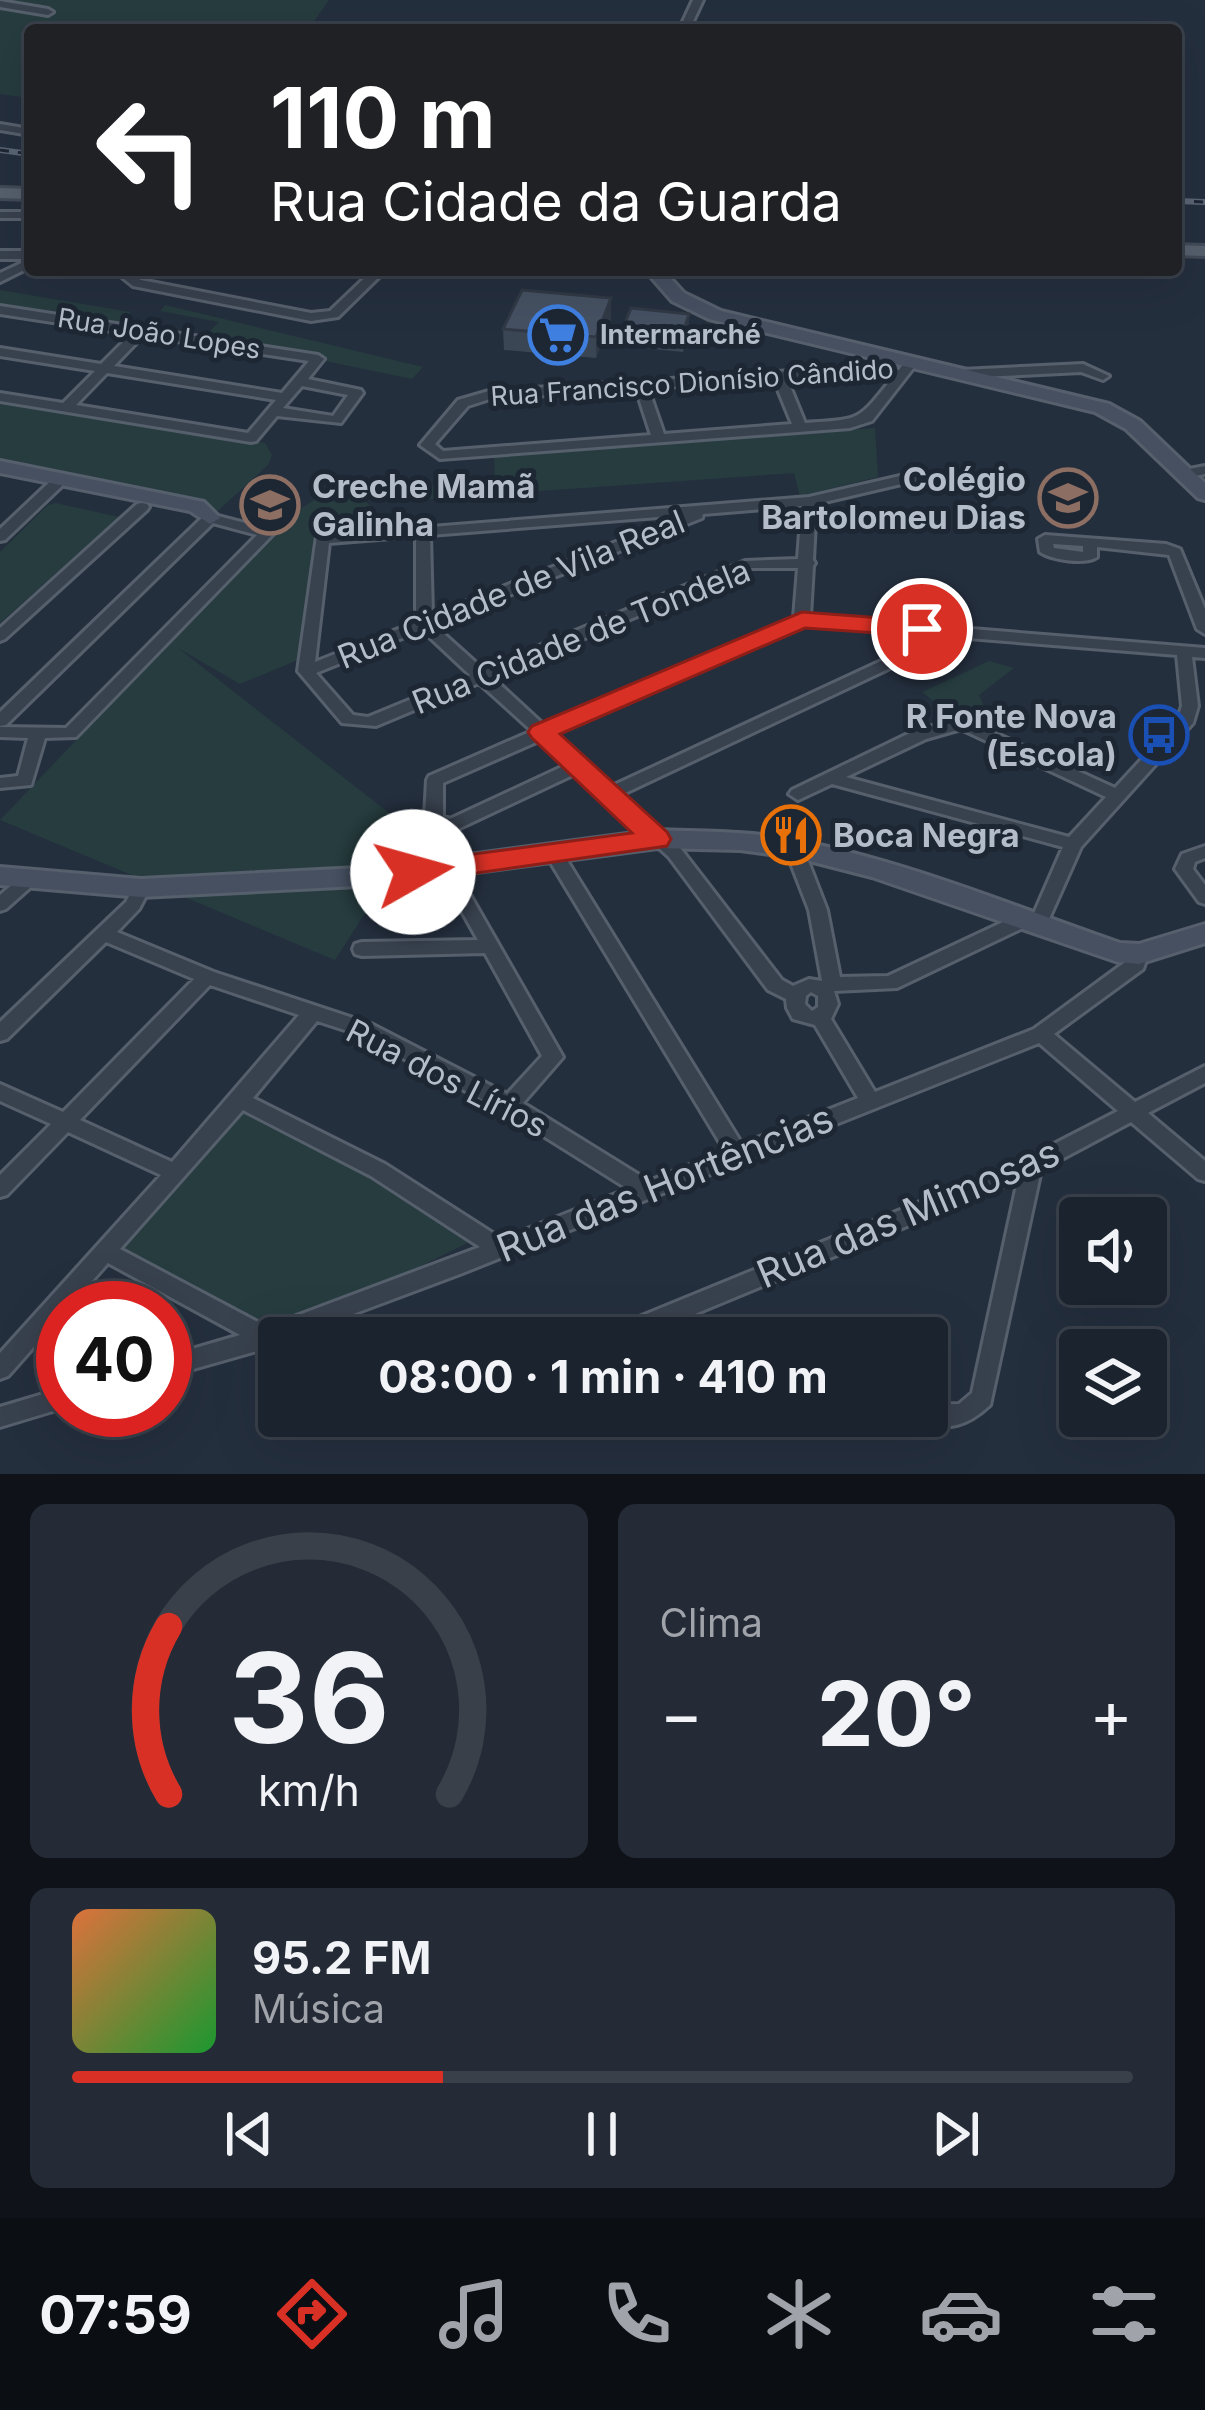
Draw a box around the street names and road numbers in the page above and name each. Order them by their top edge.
street label: Rua João Lopes [55,301,263,366]
street label: Rua Francisco Dionísio Cândido [489,352,895,413]
street label: Rua Cidade de Vila Real [332,501,690,677]
street label: Rua Cidade de Tondela [406,550,756,722]
street label: Rua dos Lírios [340,1010,554,1146]
street label: Rua das Hortências [490,1094,840,1271]
street label: Rua das Mimosas [750,1128,1066,1297]

